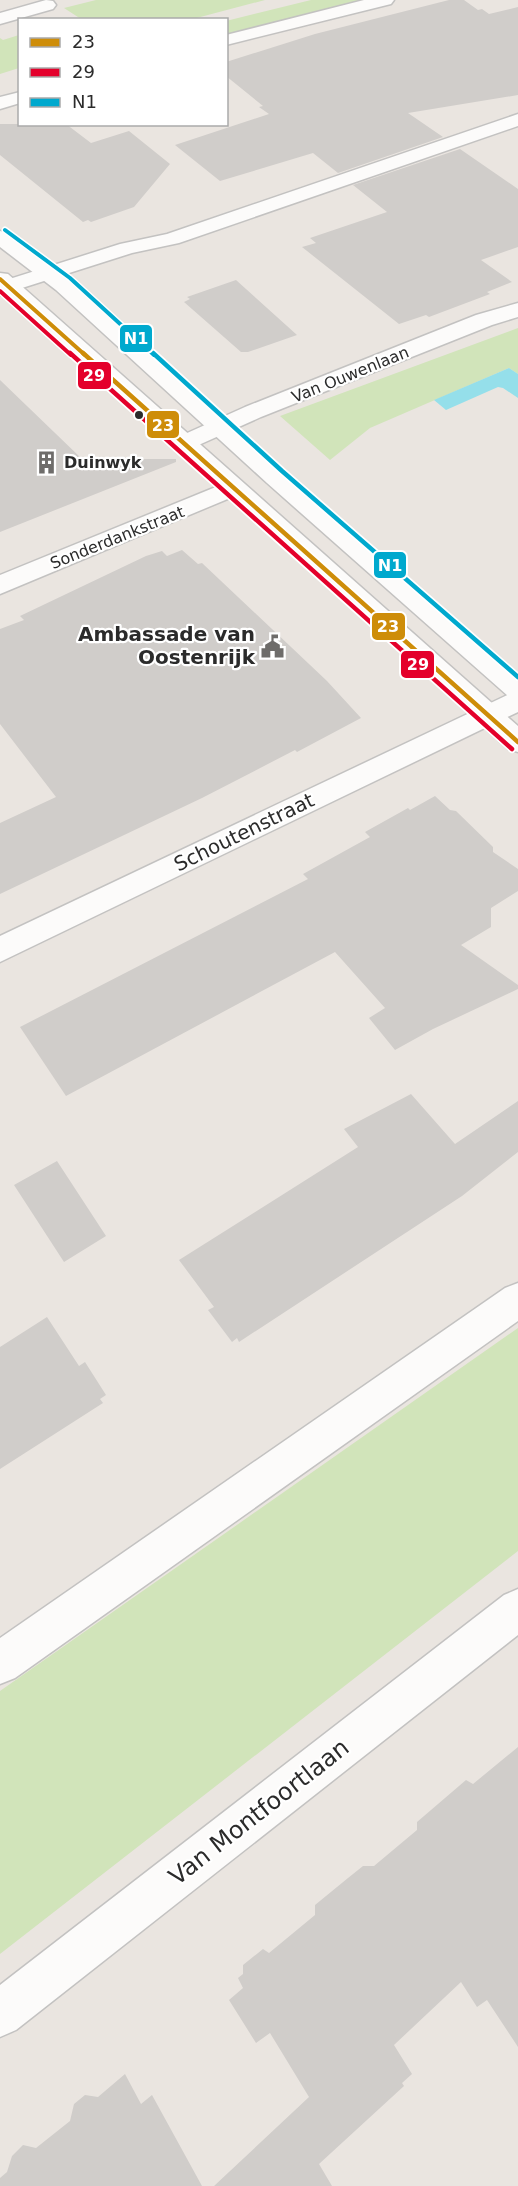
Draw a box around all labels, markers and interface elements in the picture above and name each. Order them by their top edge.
legend [18,18,228,126]
text: 23 [72,31,95,52]
text: 29 [72,61,95,82]
text: N1 [72,91,97,112]
line badge: N1 [119,324,153,353]
text: N1 [124,329,148,348]
street label: Van Ouwenlaan [289,342,412,407]
line badge: 29 [77,361,112,390]
text: 29 [83,366,105,385]
unlabelled marker [133,409,145,421]
line badge: 23 [146,410,180,439]
text: 23 [152,416,174,435]
building icon: Duinwyk [33,449,59,475]
place label: Duinwyk [64,453,142,472]
street label: Sonderdankstraat [47,502,187,573]
line badge: N1 [373,551,407,579]
text: N1 [378,556,402,575]
line badge: 23 [371,612,406,641]
text: 23 [377,617,399,636]
place label: Ambassade van Oostenrijk [78,622,256,669]
public building icon: Ambassade van Oostenrijk [260,633,286,659]
line badge: 29 [400,650,435,679]
text: 29 [407,655,429,674]
street label: Schoutenstraat [170,788,318,876]
street label: Van Montfoortlaan [164,1733,354,1891]

